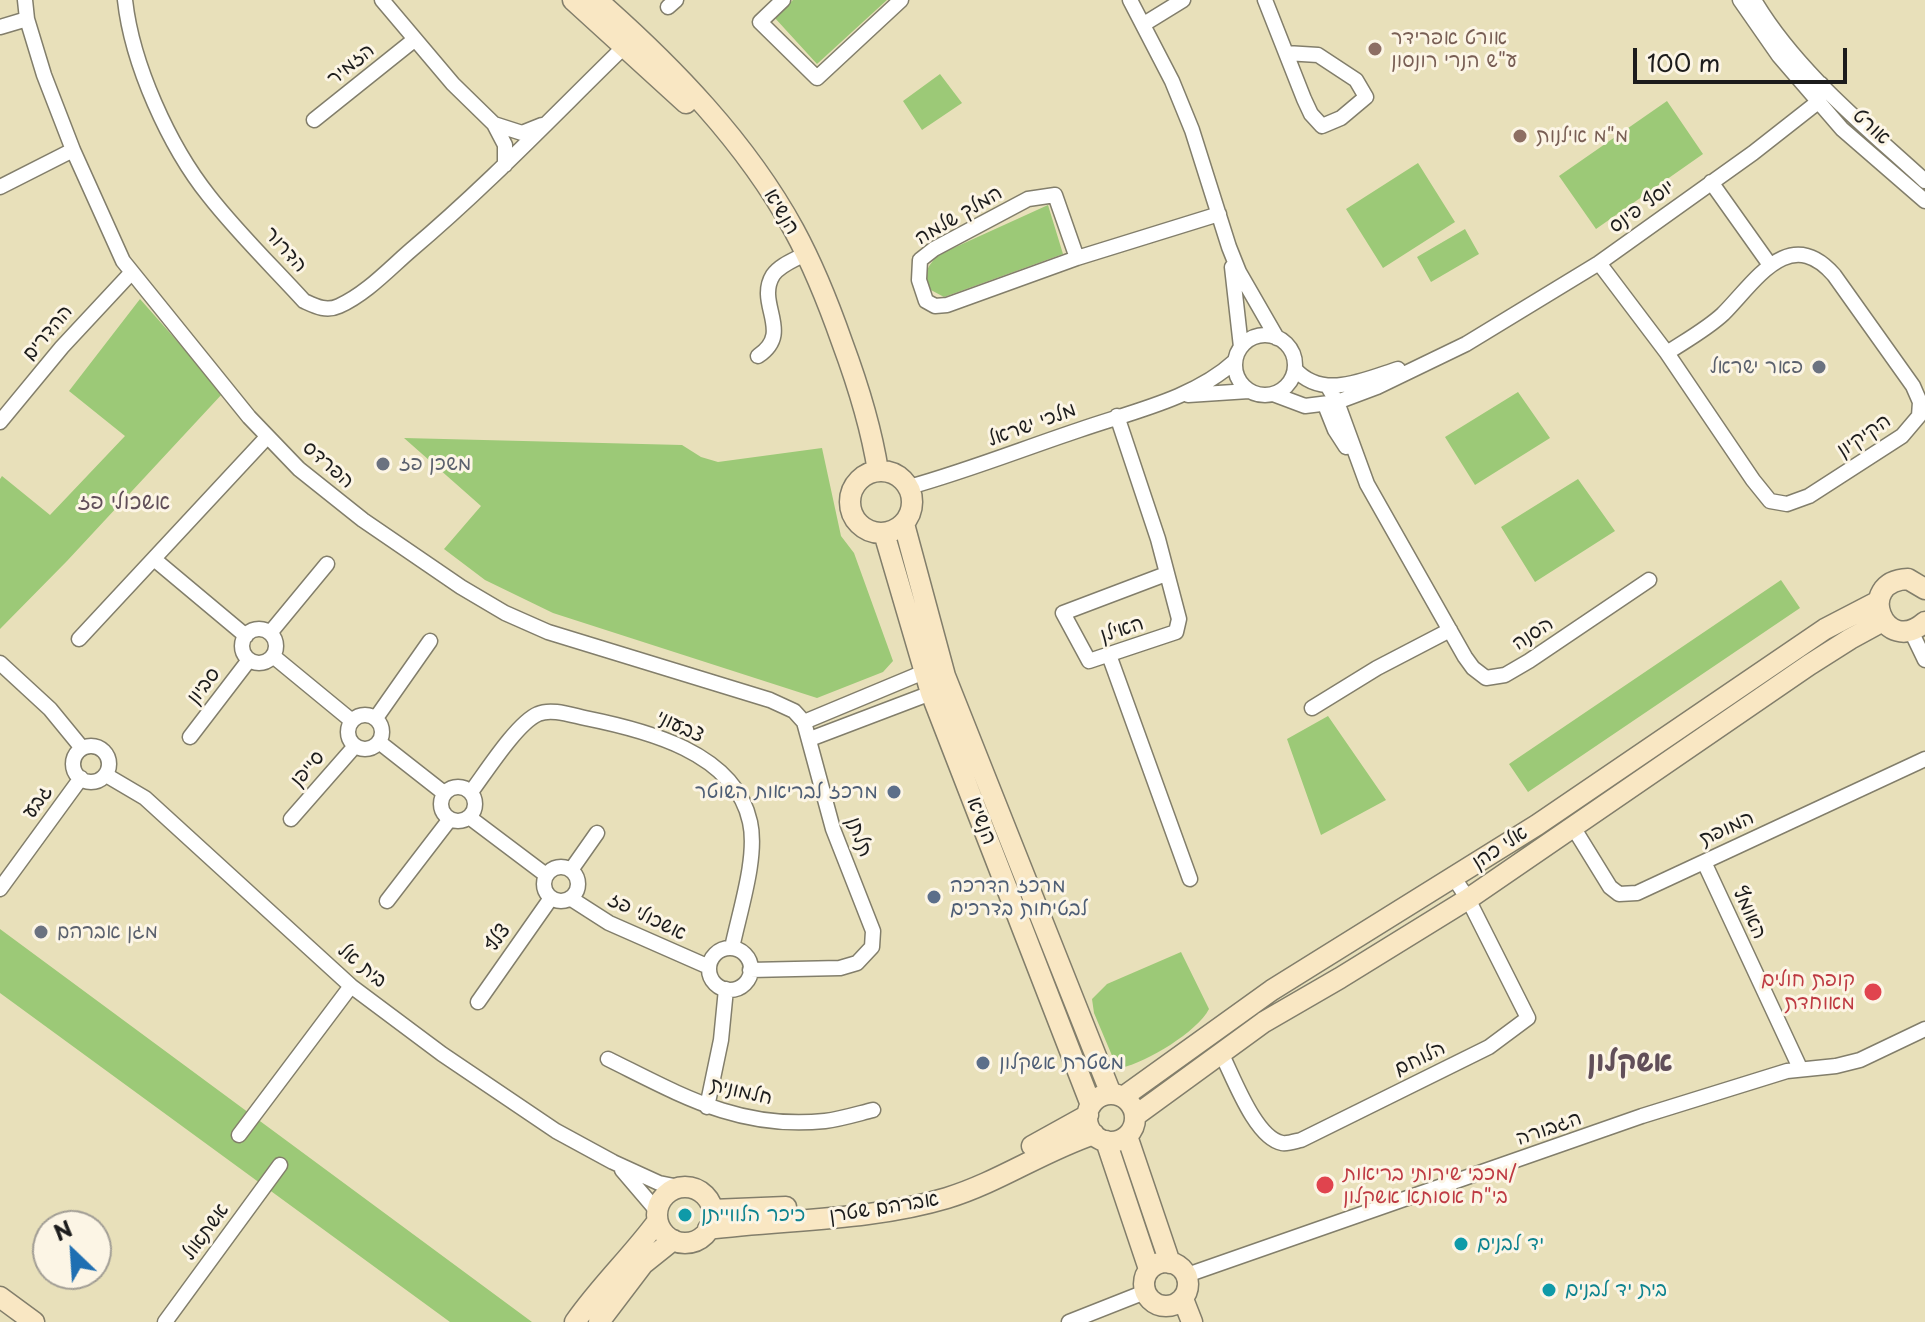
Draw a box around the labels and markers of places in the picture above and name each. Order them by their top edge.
place label: אורט אפרידר ע"ש הנרי רונסון [1391,26,1517,73]
marker: אורט אפרידר ע"ש הנרי רונסון [1366,40,1384,58]
place label: מ"מ אילנות [1536,124,1628,148]
marker: מ"מ אילנות [1511,127,1529,145]
place label: פאר ישראל [1710,355,1803,379]
marker: פאר ישראל [1810,358,1828,376]
place label: משכן פז [399,452,471,476]
marker: משכן פז [374,455,392,473]
place label: מרכז לבריאות השוטר [695,780,878,804]
marker: מרכז לבריאות השוטר [885,783,903,801]
place label: מרכז הדרכה לבטיחות בדרכים [950,874,1088,921]
marker: מרכז הדרכה לבטיחות בדרכים [925,888,943,906]
place label: מגן אברהם [57,920,158,944]
marker: מגן אברהם [32,923,50,941]
place label: קופת חולים מאוחדת [1761,968,1855,1015]
marker: קופת חולים מאוחדת [1862,981,1884,1003]
place label: משטרת אשקלון [999,1051,1124,1075]
marker: משטרת אשקלון [974,1054,992,1072]
place label: מכבי שירותי בריאות/ בי"ח אסותא אשקלון [1343,1162,1517,1209]
marker: מכבי שירותי בריאות/ בי"ח אסותא אשקלון [1314,1174,1336,1196]
place label: כיכר הלווייתן [701,1203,805,1227]
marker: כיכר הלווייתן [676,1206,694,1224]
place label: יד לבנים [1477,1232,1544,1256]
marker: יד לבנים [1452,1235,1470,1253]
place label: בית יד לבנים [1565,1278,1667,1302]
marker: בית יד לבנים [1540,1281,1558,1299]

